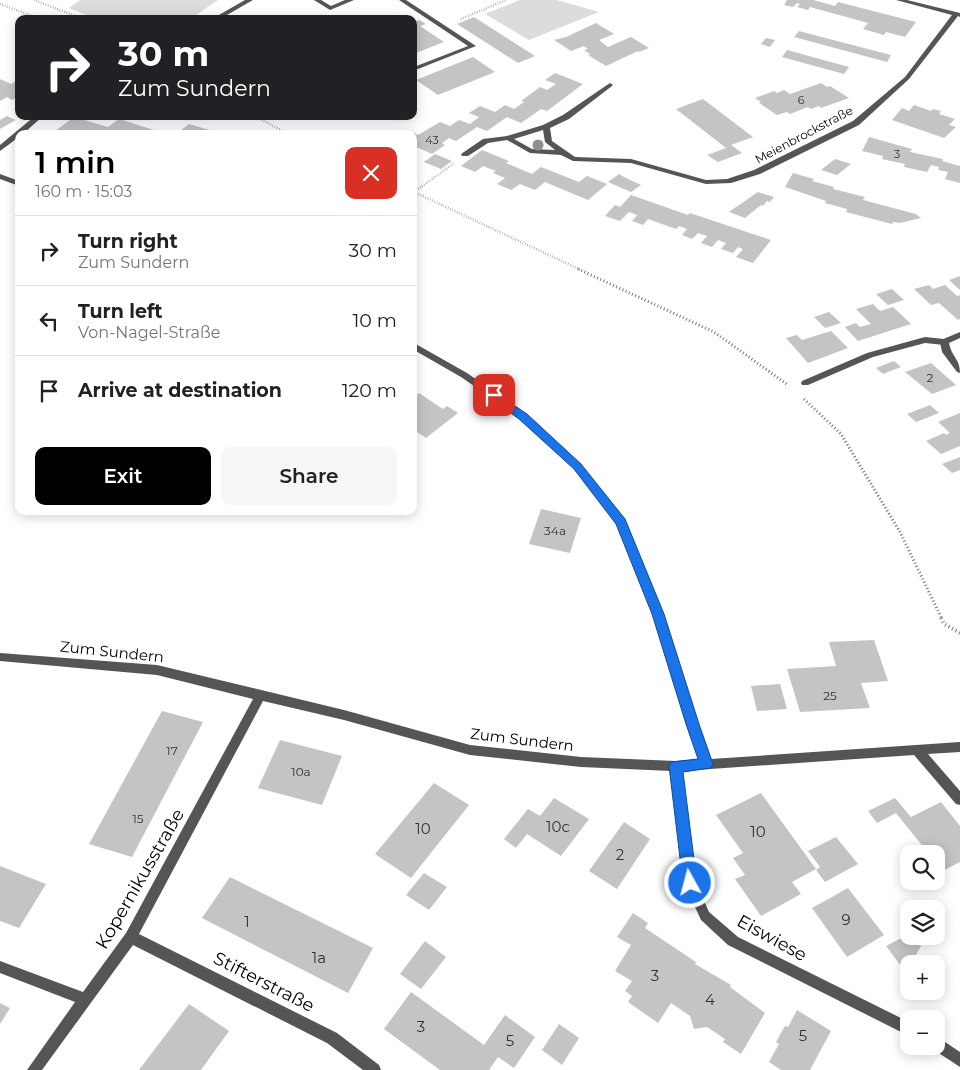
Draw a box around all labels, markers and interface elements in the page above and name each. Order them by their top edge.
text: 30 m [118,32,209,75]
icon: right [35,35,100,100]
text: Zum Sundern [118,75,271,102]
house number: 6 [798,93,805,107]
street label: Meienbrockstraße [752,102,855,167]
house number: 43 [425,133,439,147]
text: 1 min [35,144,116,181]
button: close [345,147,397,199]
house number: 3 [894,147,900,161]
text: 160 m · 15:03 [35,182,132,201]
text: Turn right [78,230,178,253]
icon: right [35,237,63,265]
text: 30 m [349,239,397,262]
text: Zum Sundern [78,253,189,272]
text: Turn left [78,300,163,323]
icon: left [35,307,63,335]
text: 10 m [352,309,397,332]
text: Von-Nagel-Straße [78,323,220,342]
house number: 2 [927,370,934,385]
pin [473,374,515,416]
icon: arrive [35,377,63,405]
text: Arrive at destination [78,379,282,402]
text: 120 m [342,379,397,402]
icon: arrive [480,381,508,409]
button: Exit [35,447,211,505]
button: Share [221,447,397,505]
house number: 34a [544,523,566,538]
street label: Zum Sundern [59,637,165,666]
house number: 25 [823,688,837,703]
street label: Zum Sundern [469,724,575,755]
house number: 17 [166,743,178,758]
house number: 10a [291,764,311,779]
street label: Kopernikusstraße [91,805,189,953]
house number: 15 [132,811,144,826]
house number: 10c [546,817,570,836]
house number: 10 [415,819,431,838]
house number: 10 [750,822,766,841]
house number: 2 [616,845,624,864]
map controls [900,845,945,1055]
button: search [900,845,945,890]
position arrow [663,856,715,908]
button: layers [900,900,945,945]
street label: Eiswiese [733,910,811,966]
house number: 9 [841,910,851,929]
house number: 1 [244,912,250,931]
street label: Stifterstraße [210,947,318,1017]
house number: 1a [312,948,326,967]
button: + [900,955,945,1000]
house number: 3 [651,966,659,985]
house number: 4 [705,990,715,1009]
button: − [900,1010,945,1055]
house number: 3 [417,1017,425,1036]
house number: 5 [799,1026,807,1045]
house number: 5 [506,1031,514,1050]

